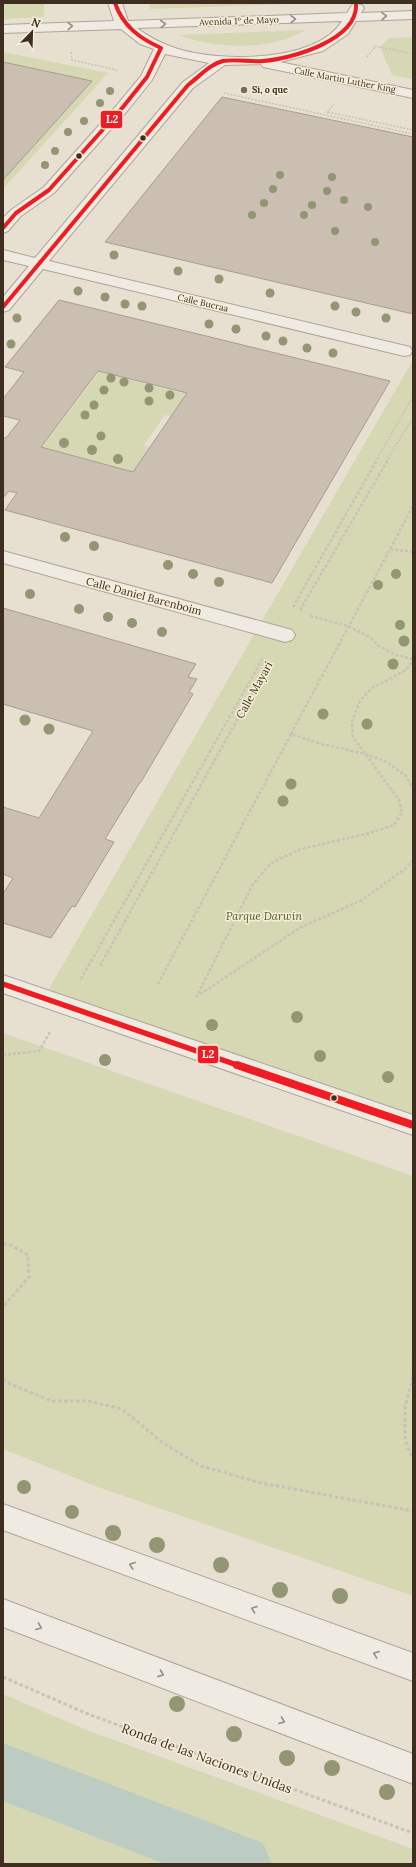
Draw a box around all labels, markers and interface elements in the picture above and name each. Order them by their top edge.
north arrow [12,12,52,52]
one-way arrow [381,12,387,20]
street label: Avenida 1º de Mayo [198,14,279,27]
text: N [29,15,43,31]
one-way arrow [289,15,296,24]
one-way arrow [160,19,166,28]
one-way arrow [67,22,73,31]
street label: Calle Martin Luther King [293,64,398,95]
place label: Si, o que [252,84,288,95]
marker: Si, o que [239,85,249,95]
line badge: L2 [100,110,123,129]
text: L2 [106,112,118,126]
unlabelled marker [138,133,148,143]
unlabelled marker [74,151,84,161]
street label: Calle Bucraa [177,291,230,314]
street label: Calle Daniel Barenboim [85,574,204,618]
street label: Calle Mayarí [233,659,275,721]
park label: Parque Darwin [226,909,302,923]
line badge: L2 [197,1045,219,1064]
text: L2 [202,1047,214,1061]
unlabelled marker [329,1093,339,1103]
one-way arrow [129,1561,136,1569]
one-way arrow [251,1606,258,1614]
one-way arrow [36,1623,43,1631]
one-way arrow [373,1650,380,1658]
one-way arrow [157,1669,164,1677]
one-way arrow [279,1716,286,1724]
street label: Ronda de las Naciones Unidas [119,1720,294,1797]

